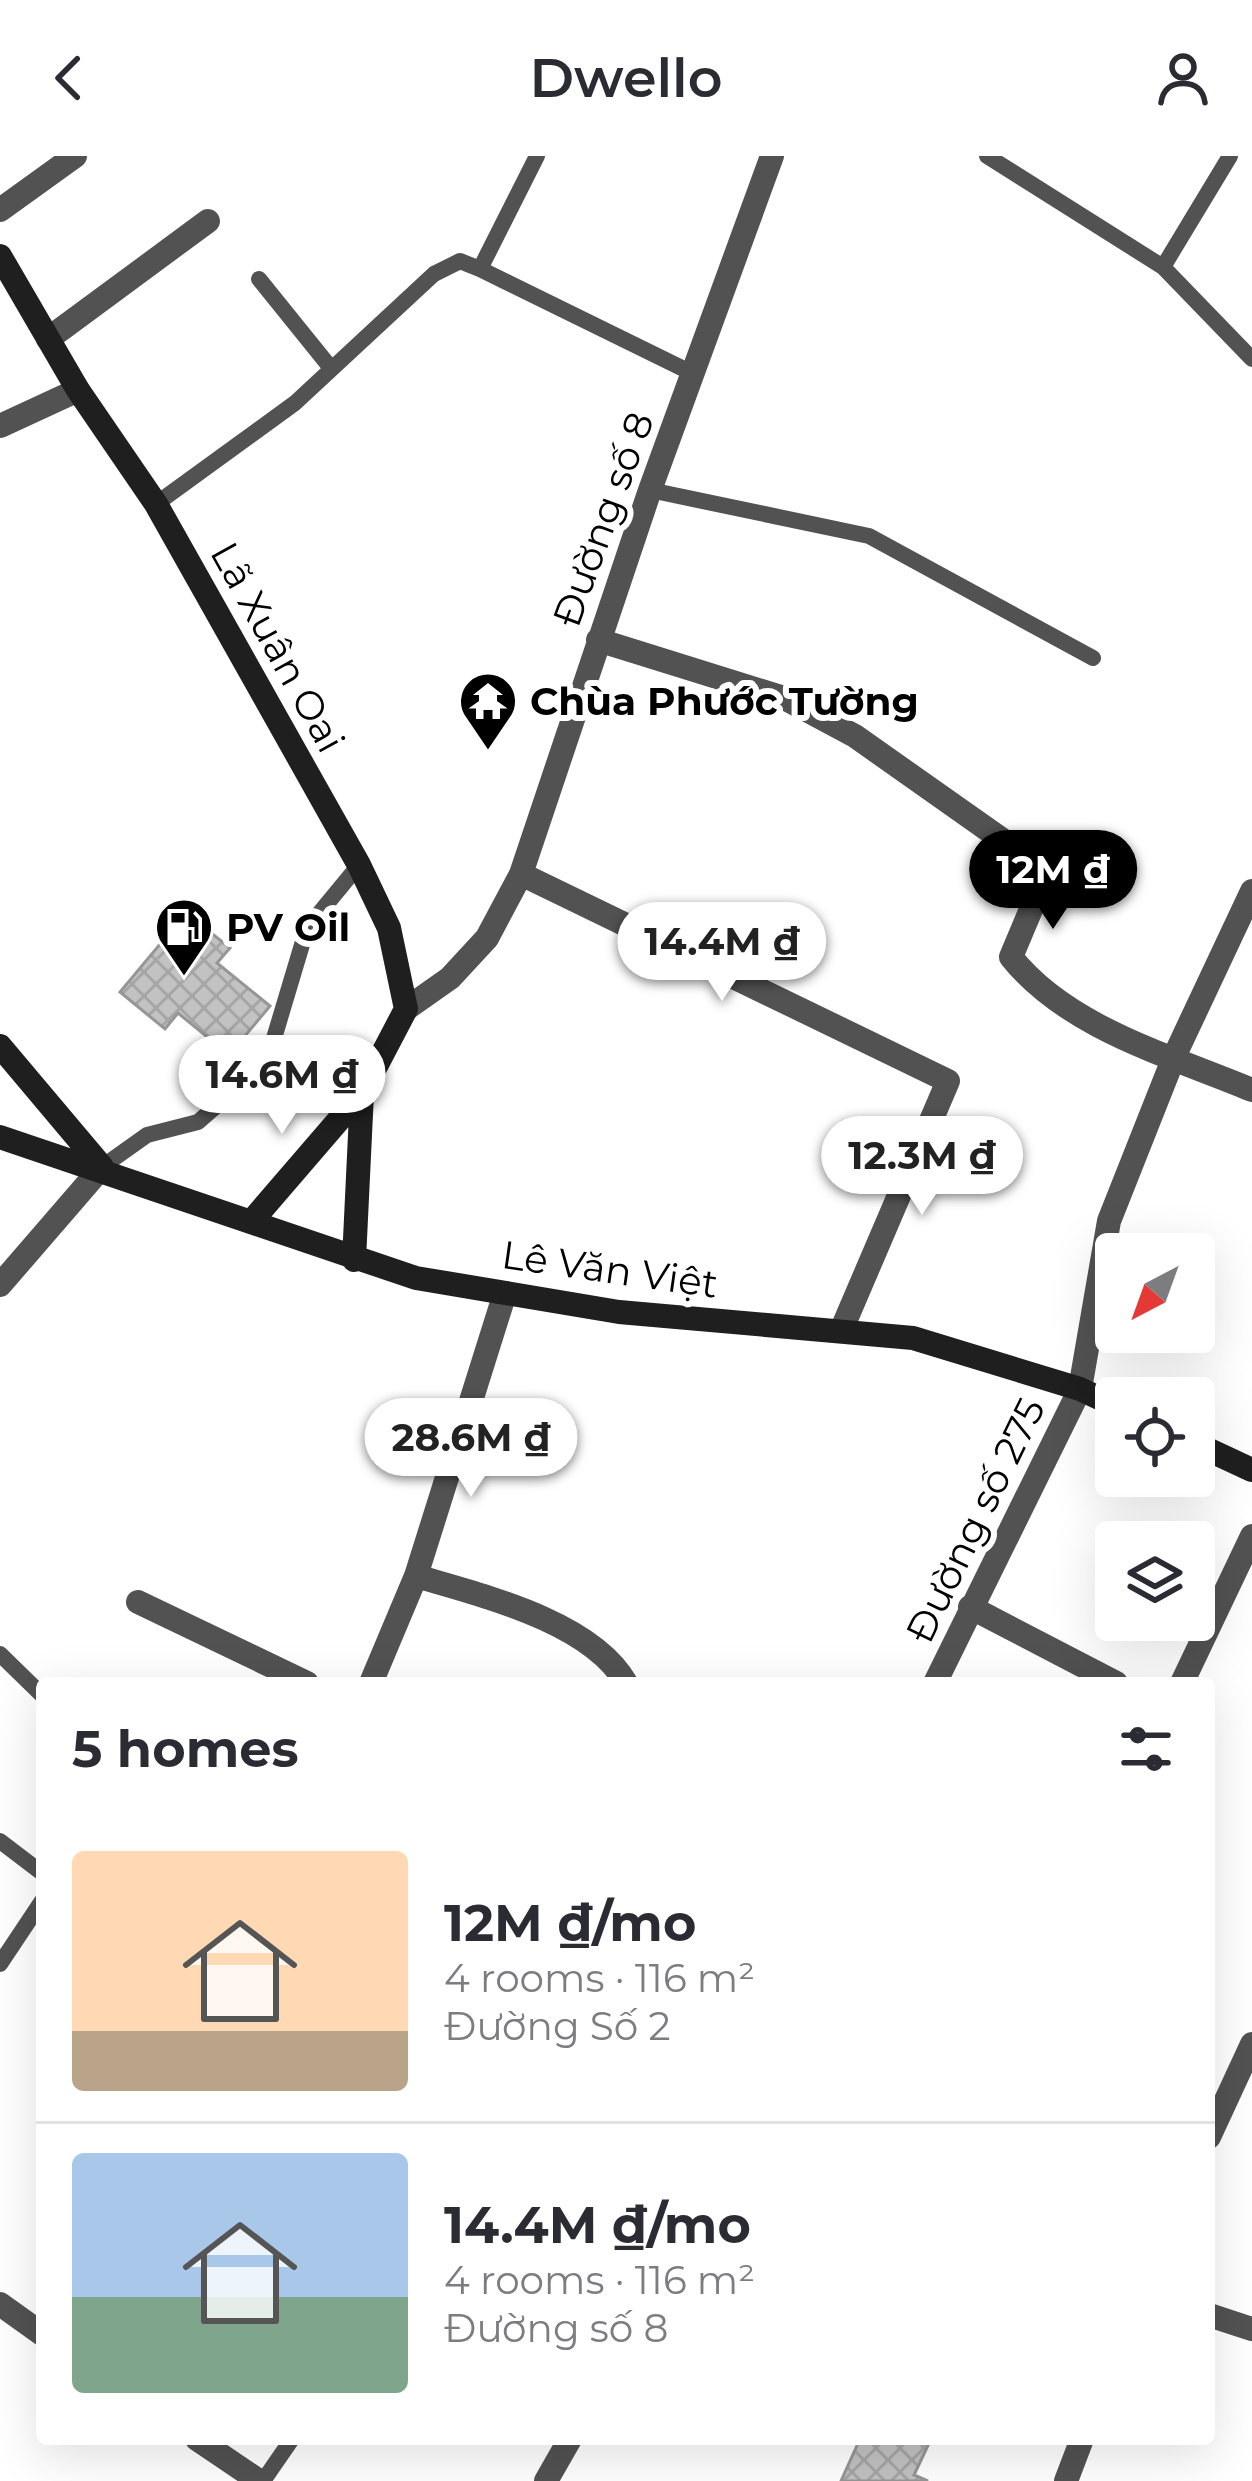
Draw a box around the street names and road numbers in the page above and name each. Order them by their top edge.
street label: Đường số 8 [542,405,664,633]
street label: Lã Xuân Oai [201,534,355,760]
street label: Lê Văn Việt [499,1230,721,1308]
street label: Đường số 275 [895,1390,1055,1650]

